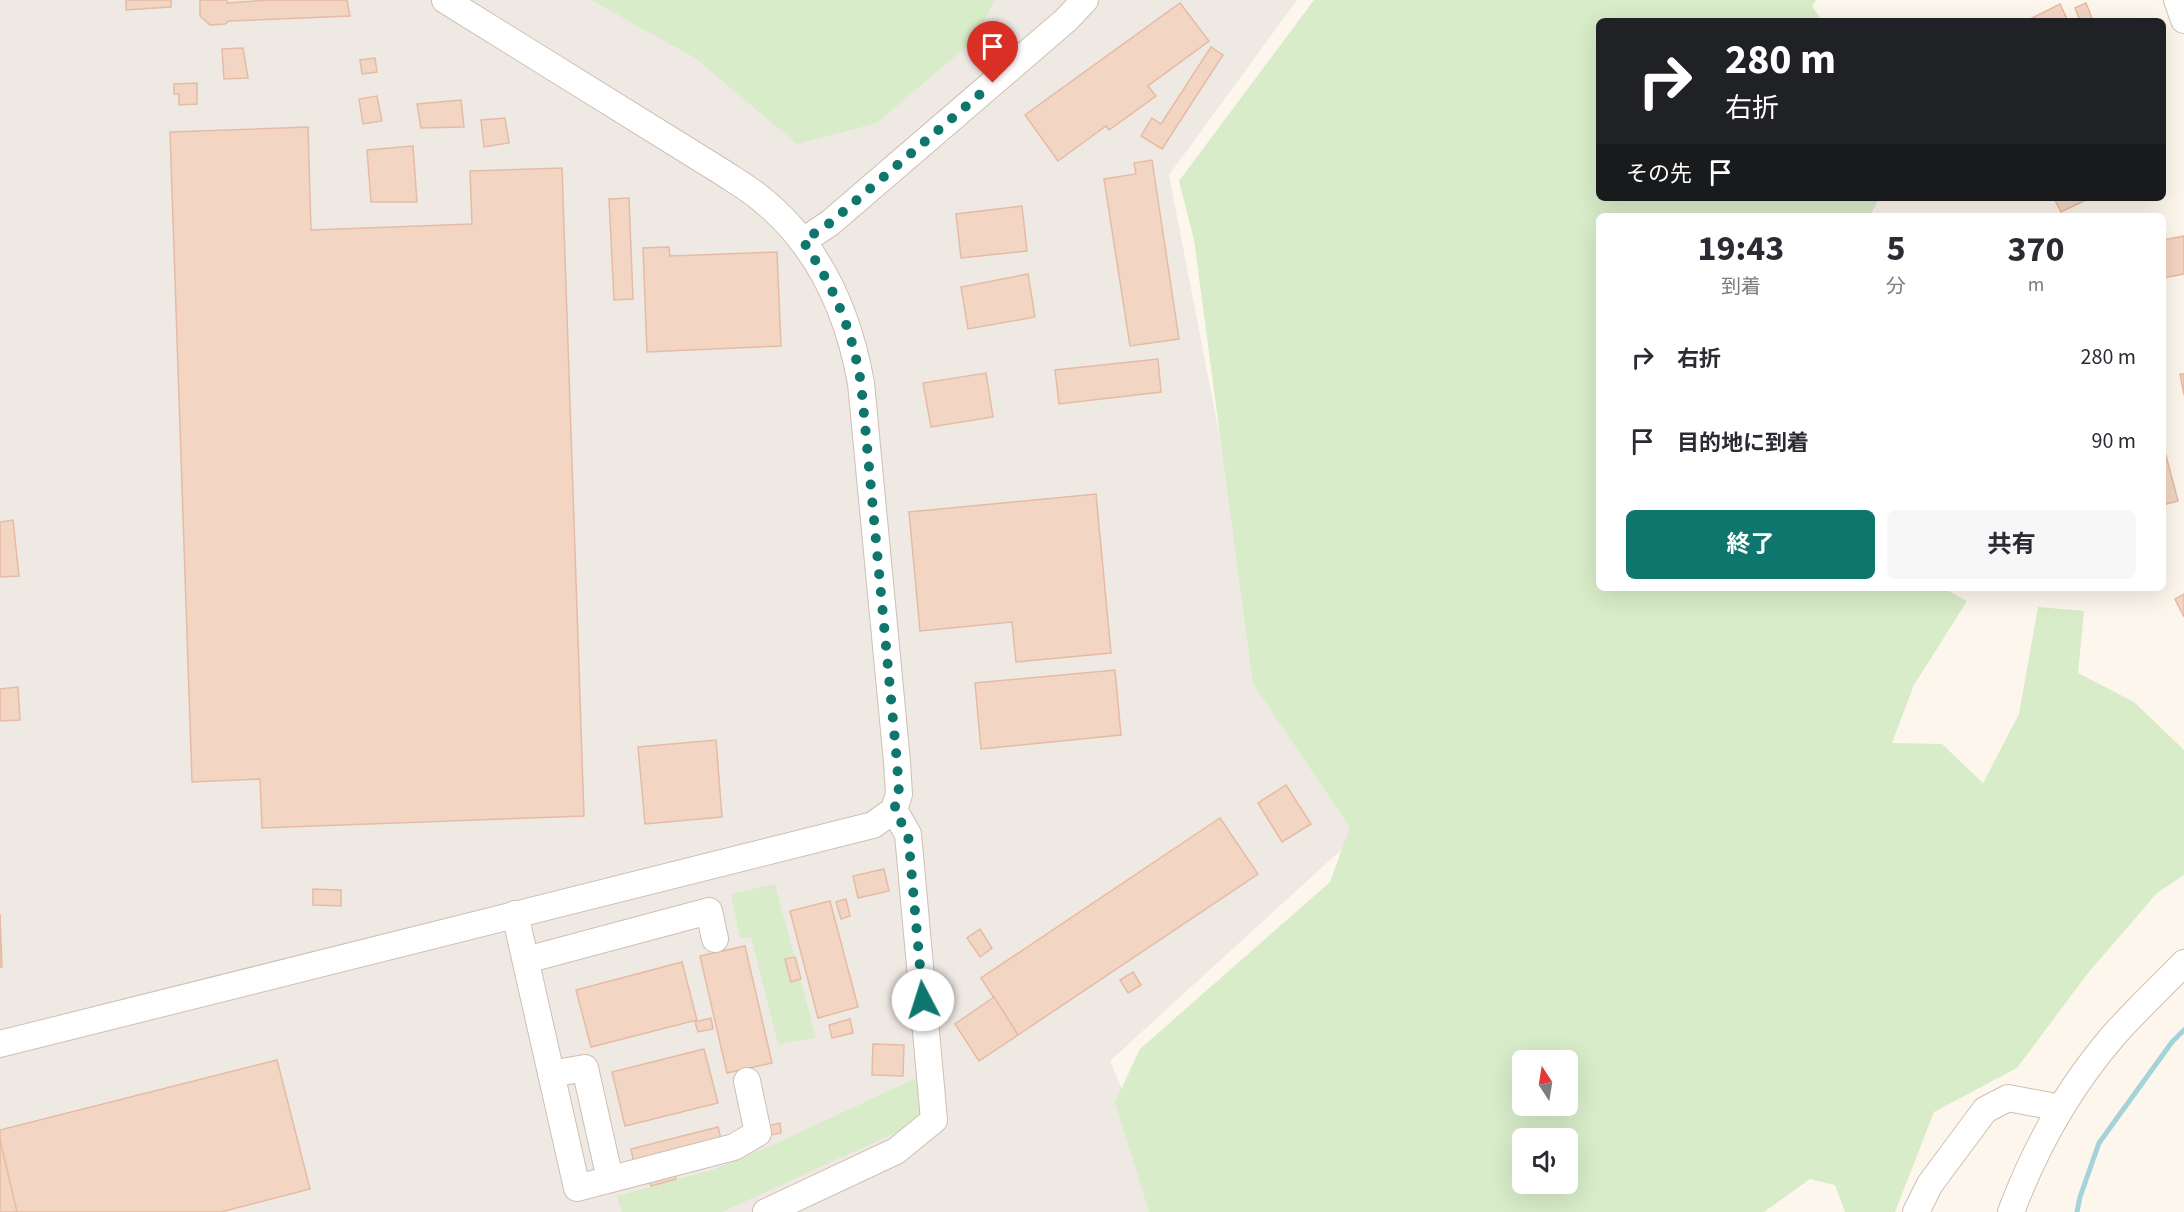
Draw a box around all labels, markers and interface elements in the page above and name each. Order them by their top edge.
pin [967,21,1018,83]
icon: arrive [976,30,1009,63]
text: 280 m [1725,30,1836,90]
icon: right [1626,42,1704,120]
text: 右折 [1725,89,1779,128]
icon: arrive [1704,156,1737,189]
text: その先 [1626,158,1692,190]
text: 19:43 [1698,223,1784,274]
text: 5 [1886,223,1905,274]
text: 370 [2007,224,2064,275]
text: m [2028,271,2044,299]
text: 到着 [1721,273,1761,301]
text: 分 [1886,273,1906,301]
icon: right [1626,341,1659,374]
text: 280 m [2081,341,2136,373]
text: 右折 [1677,343,1721,375]
icon: arrive [1626,425,1659,458]
text: 90 m [2091,425,2136,457]
text: 目的地に到着 [1677,427,1809,459]
button: 終了 [1626,510,1875,579]
button: 共有 [1887,510,2136,579]
position arrow [891,968,955,1032]
north arrow [1512,1050,1578,1116]
map controls [1512,1050,1578,1194]
button: sound [1512,1128,1578,1194]

